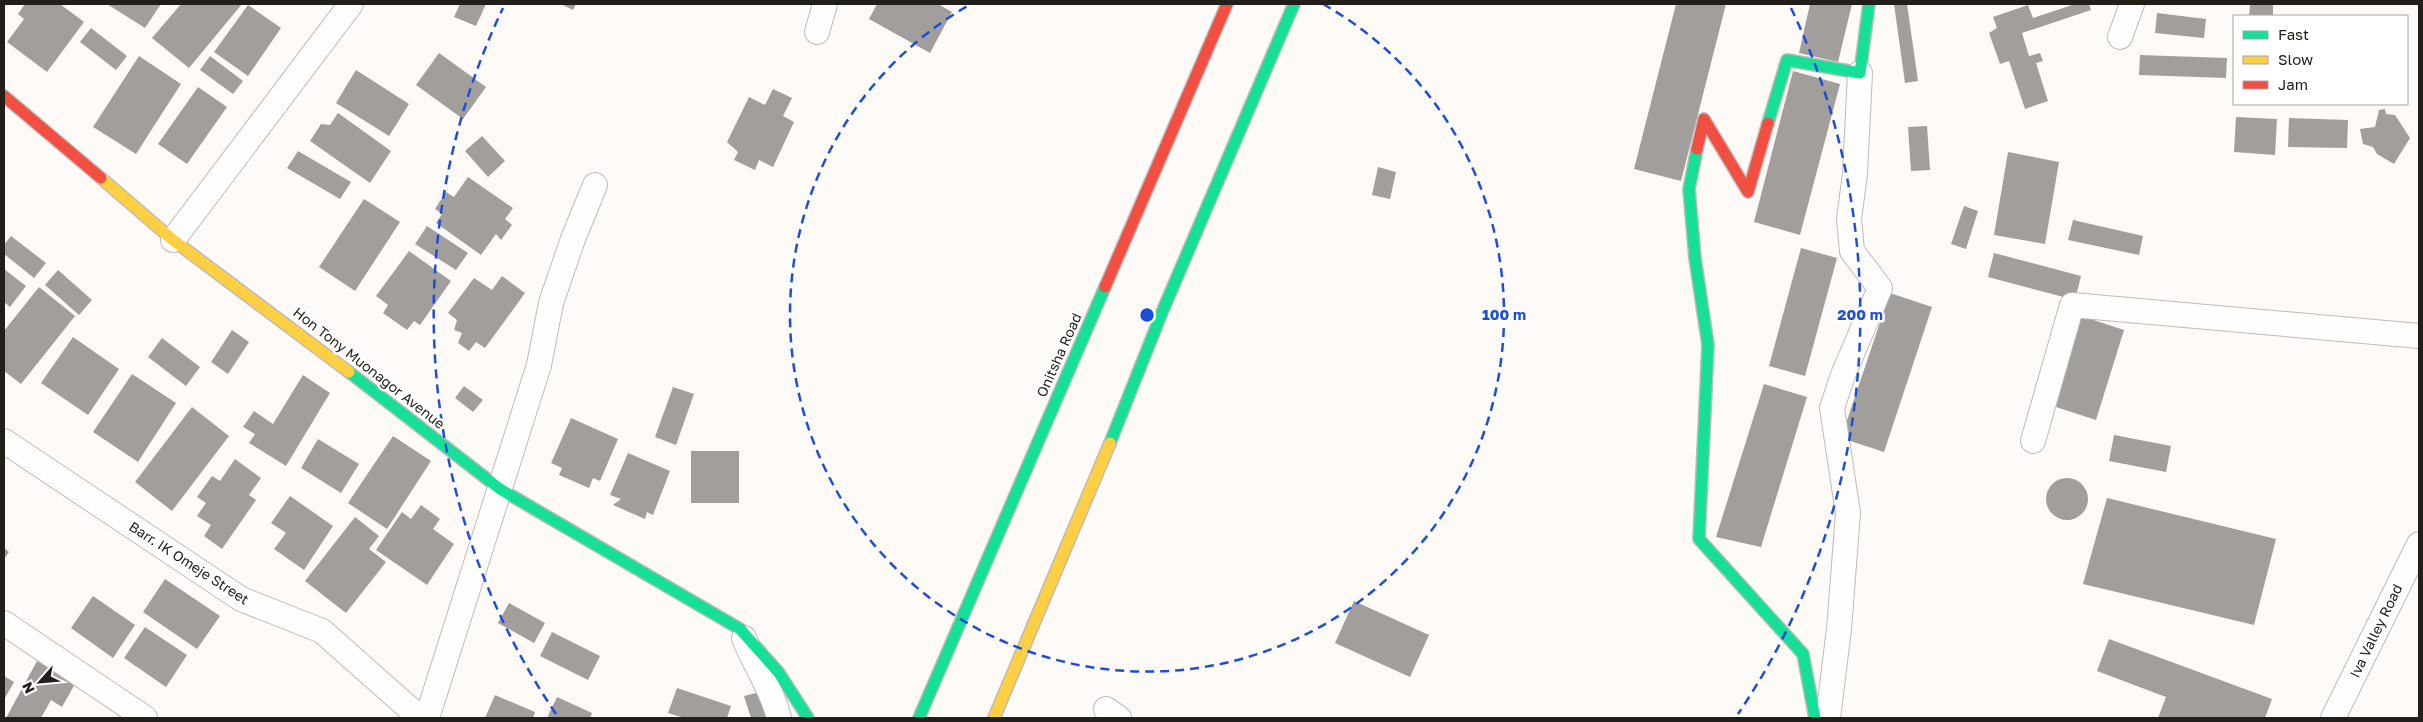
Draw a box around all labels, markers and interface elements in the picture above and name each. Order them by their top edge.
legend [2233,15,2408,105]
text: Fast [2278,25,2309,43]
text: Slow [2278,50,2313,68]
text: Jam [2278,75,2308,93]
street label: Hon Tony Muonagor Avenue [290,303,448,432]
text: 100 m [1482,305,1526,323]
text: 200 m [1837,305,1883,323]
centre of rings [1138,306,1156,324]
street label: Onitsha Road [1032,310,1085,399]
street label: Barr. IK Omeje Street [126,517,252,608]
street label: Iva Valley Road [2346,581,2406,680]
north arrow [15,657,65,707]
text: N [18,680,38,697]

